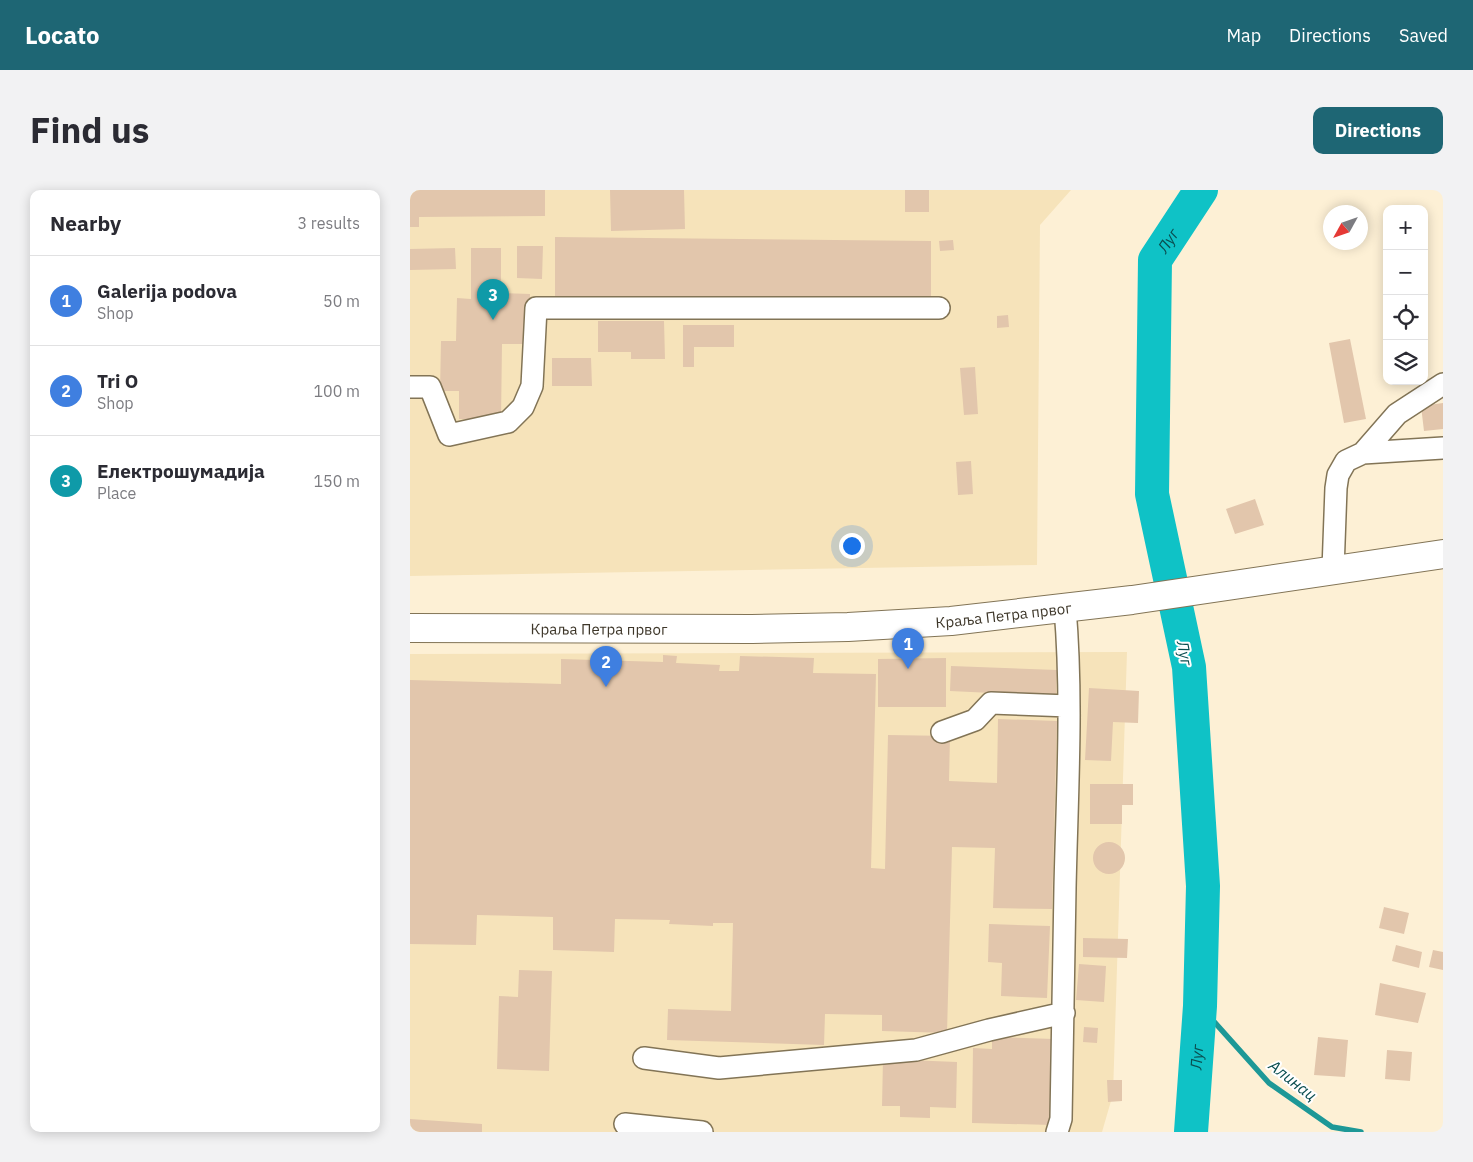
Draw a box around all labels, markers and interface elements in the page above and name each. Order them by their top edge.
text: Locato [25,19,100,51]
text: Map [1226,24,1261,47]
text: Directions [1289,24,1371,47]
text: Saved [1399,24,1448,47]
text: Find us [30,107,149,153]
button: Directions [1313,107,1443,154]
north arrow [1323,205,1368,250]
map controls [1383,205,1428,385]
button: + [1383,205,1428,250]
text: Nearby [50,209,121,237]
text: 3 results [297,213,360,233]
water label: Луг [1152,224,1184,257]
button: − [1383,250,1428,295]
text: Galerija podova [97,279,237,303]
pin: 3 [477,279,509,320]
text: 1 [61,291,71,311]
text: 50 m [323,291,360,311]
button: locate [1383,295,1428,340]
text: Shop [97,303,134,323]
button: layers [1383,340,1428,385]
text: Tri O [97,369,138,393]
text: 2 [61,381,71,401]
text: 100 m [313,381,360,401]
text: Shop [97,393,134,413]
text: Електрошумадија [97,459,265,483]
text: 3 [61,471,71,491]
text: 150 m [313,471,360,491]
text: Place [97,483,136,503]
your location [839,533,865,559]
street label: Краља Петра првог [935,598,1073,631]
street label: Краља Петра првог [531,619,668,638]
pin: 1 [892,628,924,669]
water label: Луг [1173,638,1197,668]
pin: 2 [590,646,622,687]
water label: Луг [1185,1043,1207,1071]
water label: Алинац [1264,1054,1321,1105]

